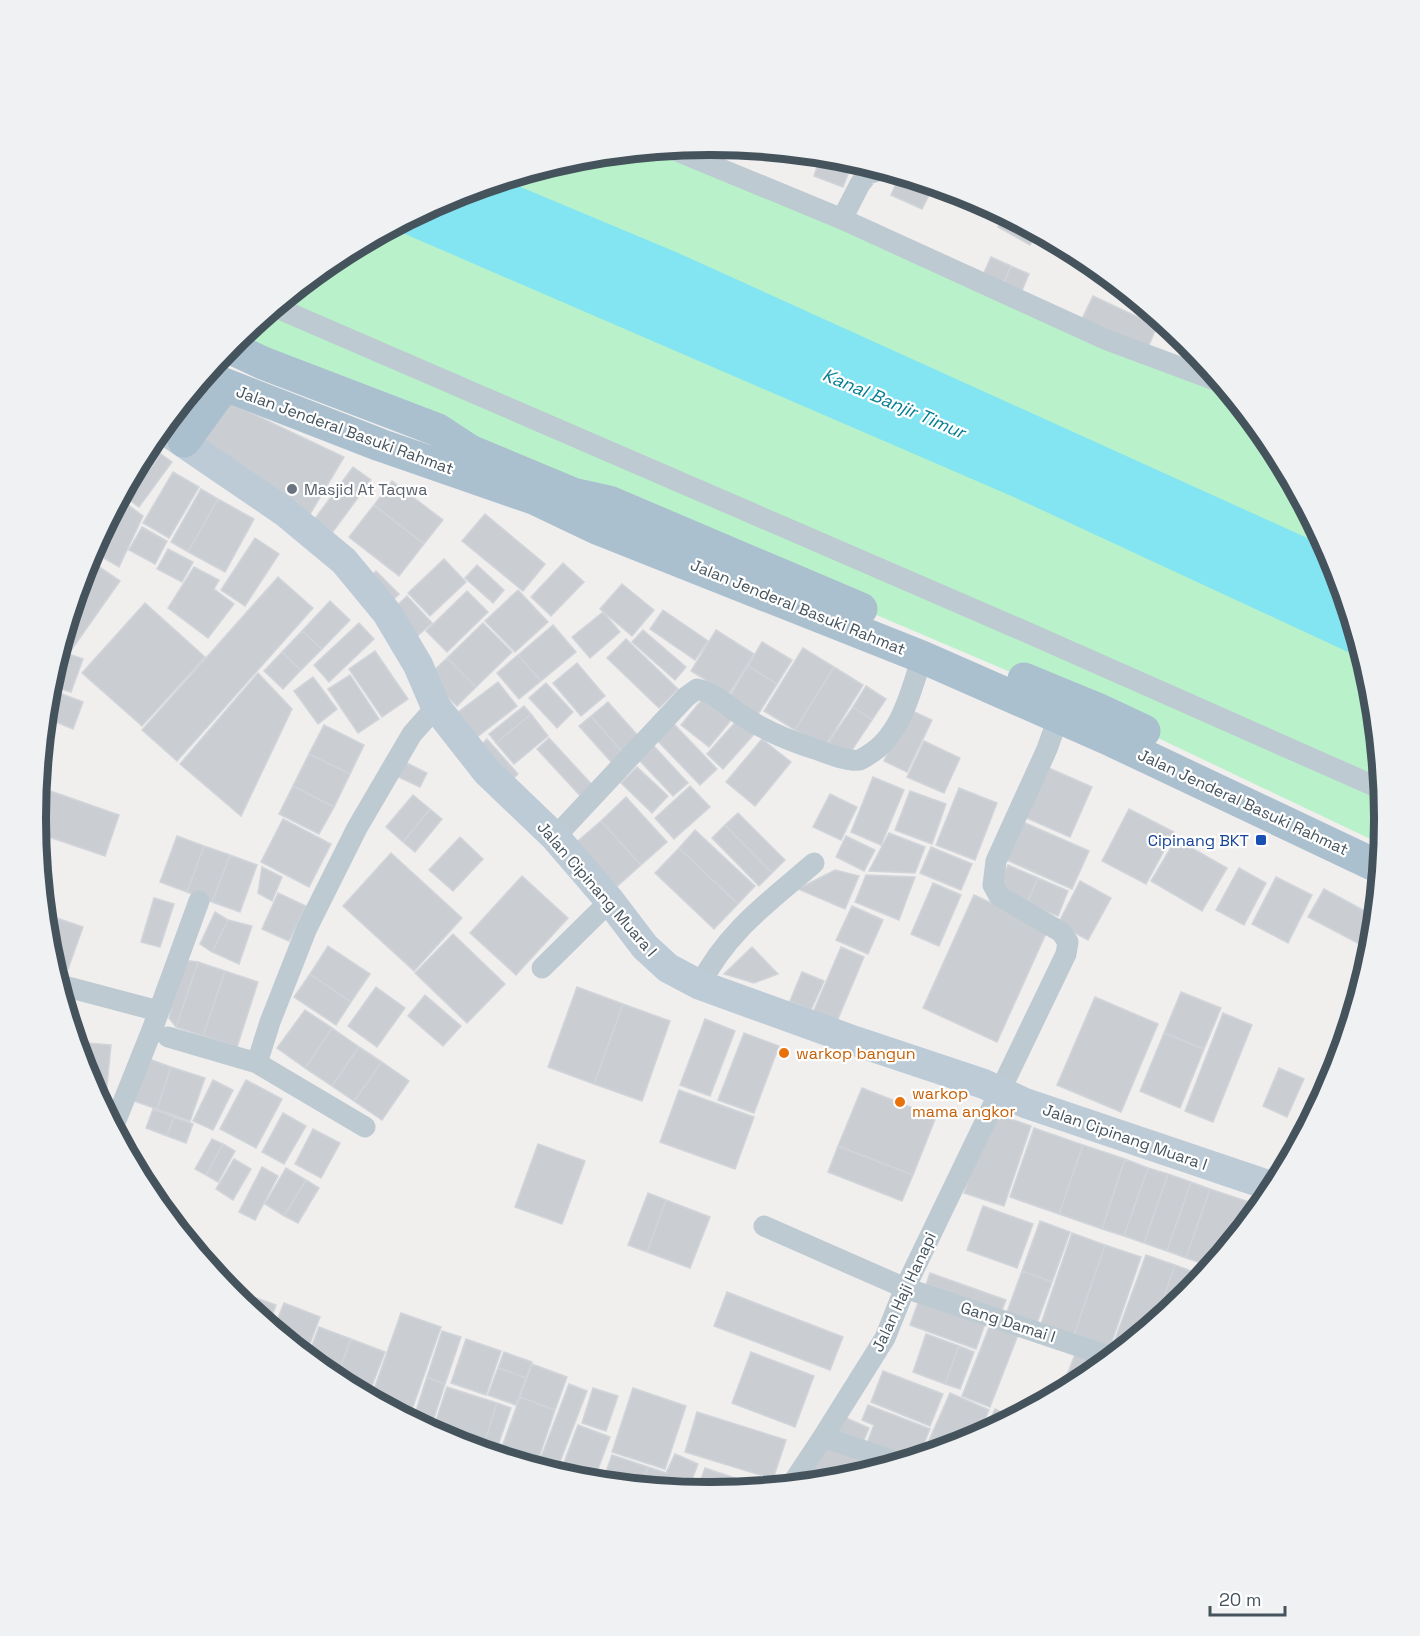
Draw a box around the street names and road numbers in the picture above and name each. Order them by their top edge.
street label: Jalan Jenderal Basuki Rahmat [233,381,457,479]
street label: Jalan Jenderal Basuki Rahmat [687,554,909,660]
street label: Jalan Jenderal Basuki Rahmat [1134,744,1352,860]
street label: Jalan Cipinang Muara I [532,817,662,961]
street label: Jalan Cipinang Muara I [1040,1099,1210,1175]
street label: Jalan Haji Hanapi [867,1229,941,1355]
street label: Gang Damai I [958,1297,1058,1347]

